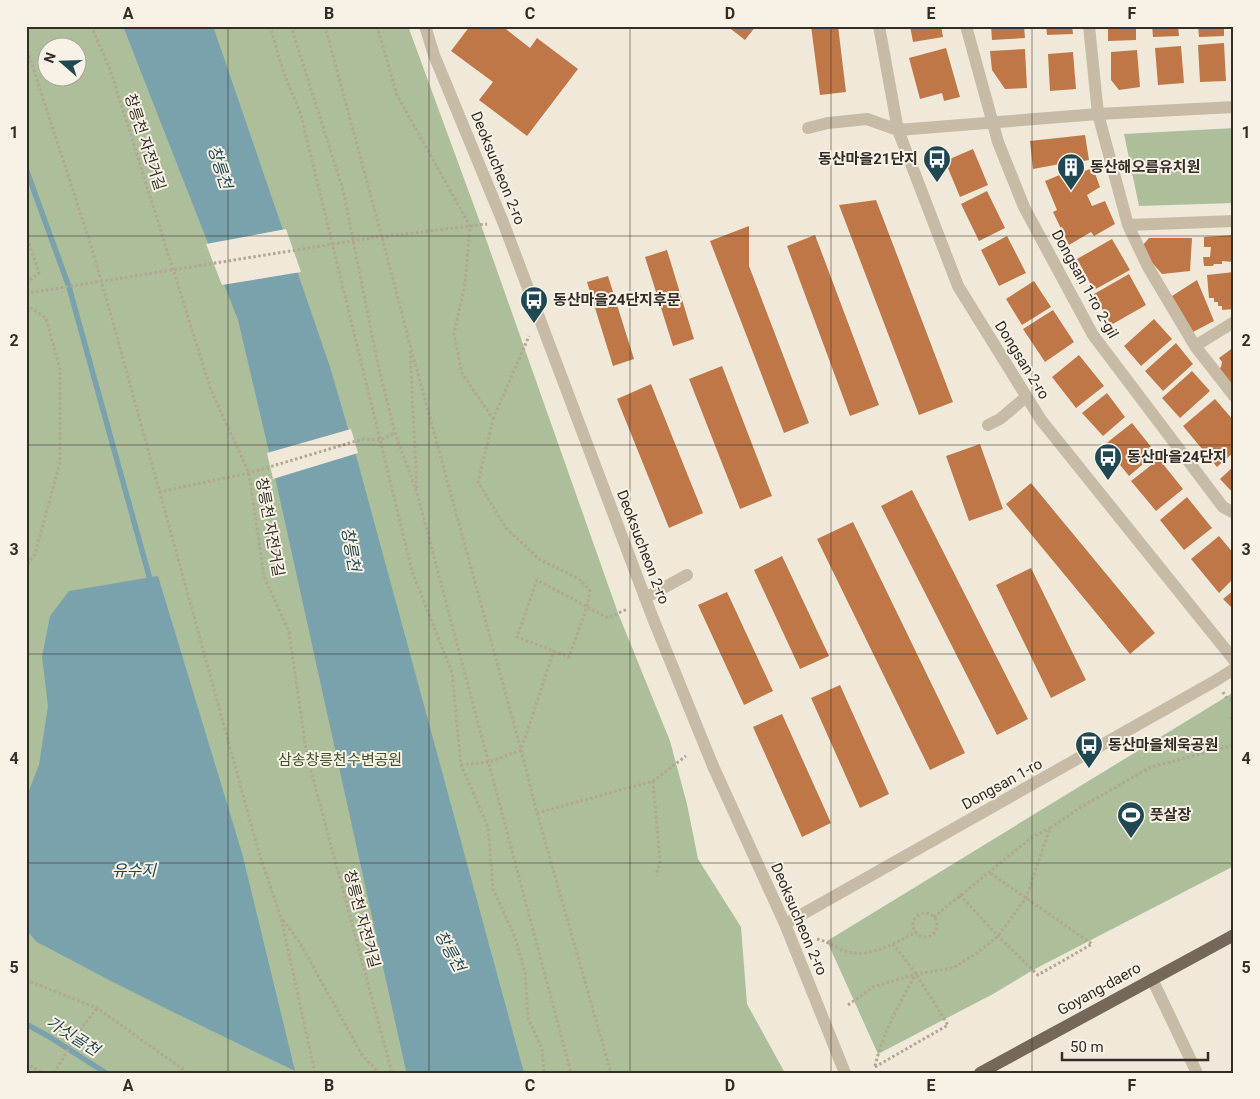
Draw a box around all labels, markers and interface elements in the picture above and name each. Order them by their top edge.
text: A [123,4,134,23]
text: B [324,4,334,23]
text: C [525,4,535,23]
text: D [725,4,735,23]
text: E [927,4,936,23]
text: F [1128,4,1137,23]
north arrow [38,38,88,88]
text: N [41,50,59,65]
street label: 창릉천 자전거길 [121,92,169,192]
street label: Deoksucheon 2-ro [467,109,529,227]
text: 1 [9,123,19,142]
text: 1 [1241,123,1251,142]
water label: 창릉천 [204,143,237,193]
bus stop icon: 동산마을21단지 [922,144,952,183]
place label: 동산마을21단지 [818,150,918,168]
building icon: 동산해오름유치원 [1056,152,1086,191]
place label: 동산해오름유치원 [1090,158,1200,176]
street label: Dongsan 1-ro 2-gil [1048,227,1122,341]
bus stop icon: 동산마을24단지후문 [519,285,549,324]
place label: 동산마을24단지후문 [553,291,681,309]
street label: Dongsan 2-ro [991,317,1053,403]
text: 2 [9,331,19,350]
text: 2 [1241,331,1251,350]
bus stop icon: 동산마을24단지 [1093,442,1123,481]
place label: 동산마을24단지 [1127,448,1227,466]
street label: 창릉천 자전거길 [252,476,288,578]
street label: Deoksucheon 2-ro [613,487,673,607]
water label: 창릉천 [338,526,365,575]
text: 3 [9,540,19,559]
text: 3 [1241,540,1251,559]
bus stop icon: 동산마을체욱공원 [1074,730,1104,769]
place label: 동산마을체욱공원 [1108,736,1218,754]
text: 4 [9,749,19,768]
text: 4 [1241,749,1251,768]
park label: 삼송창릉천수변공원 [278,751,402,769]
street label: Dongsan 1-ro [959,755,1045,813]
sports icon: 풋살장 [1116,800,1146,839]
place label: 풋살장 [1150,806,1192,824]
street label: Deoksucheon 2-ro [767,860,831,978]
water label: 유수지 [112,861,157,880]
street label: 창릉천 자전거길 [340,868,384,970]
water label: 창릉천 [431,927,470,977]
text: 5 [9,958,19,977]
text: 5 [1241,958,1251,977]
street label: Goyang-daero [1054,959,1144,1019]
water label: 가싯골천 [43,1012,105,1061]
scale bar [1062,1029,1209,1061]
text: 50 m [1070,1038,1104,1056]
text: A [123,1076,134,1095]
text: B [324,1076,334,1095]
text: C [525,1076,535,1095]
text: D [725,1076,735,1095]
text: E [927,1076,936,1095]
text: F [1128,1076,1137,1095]

